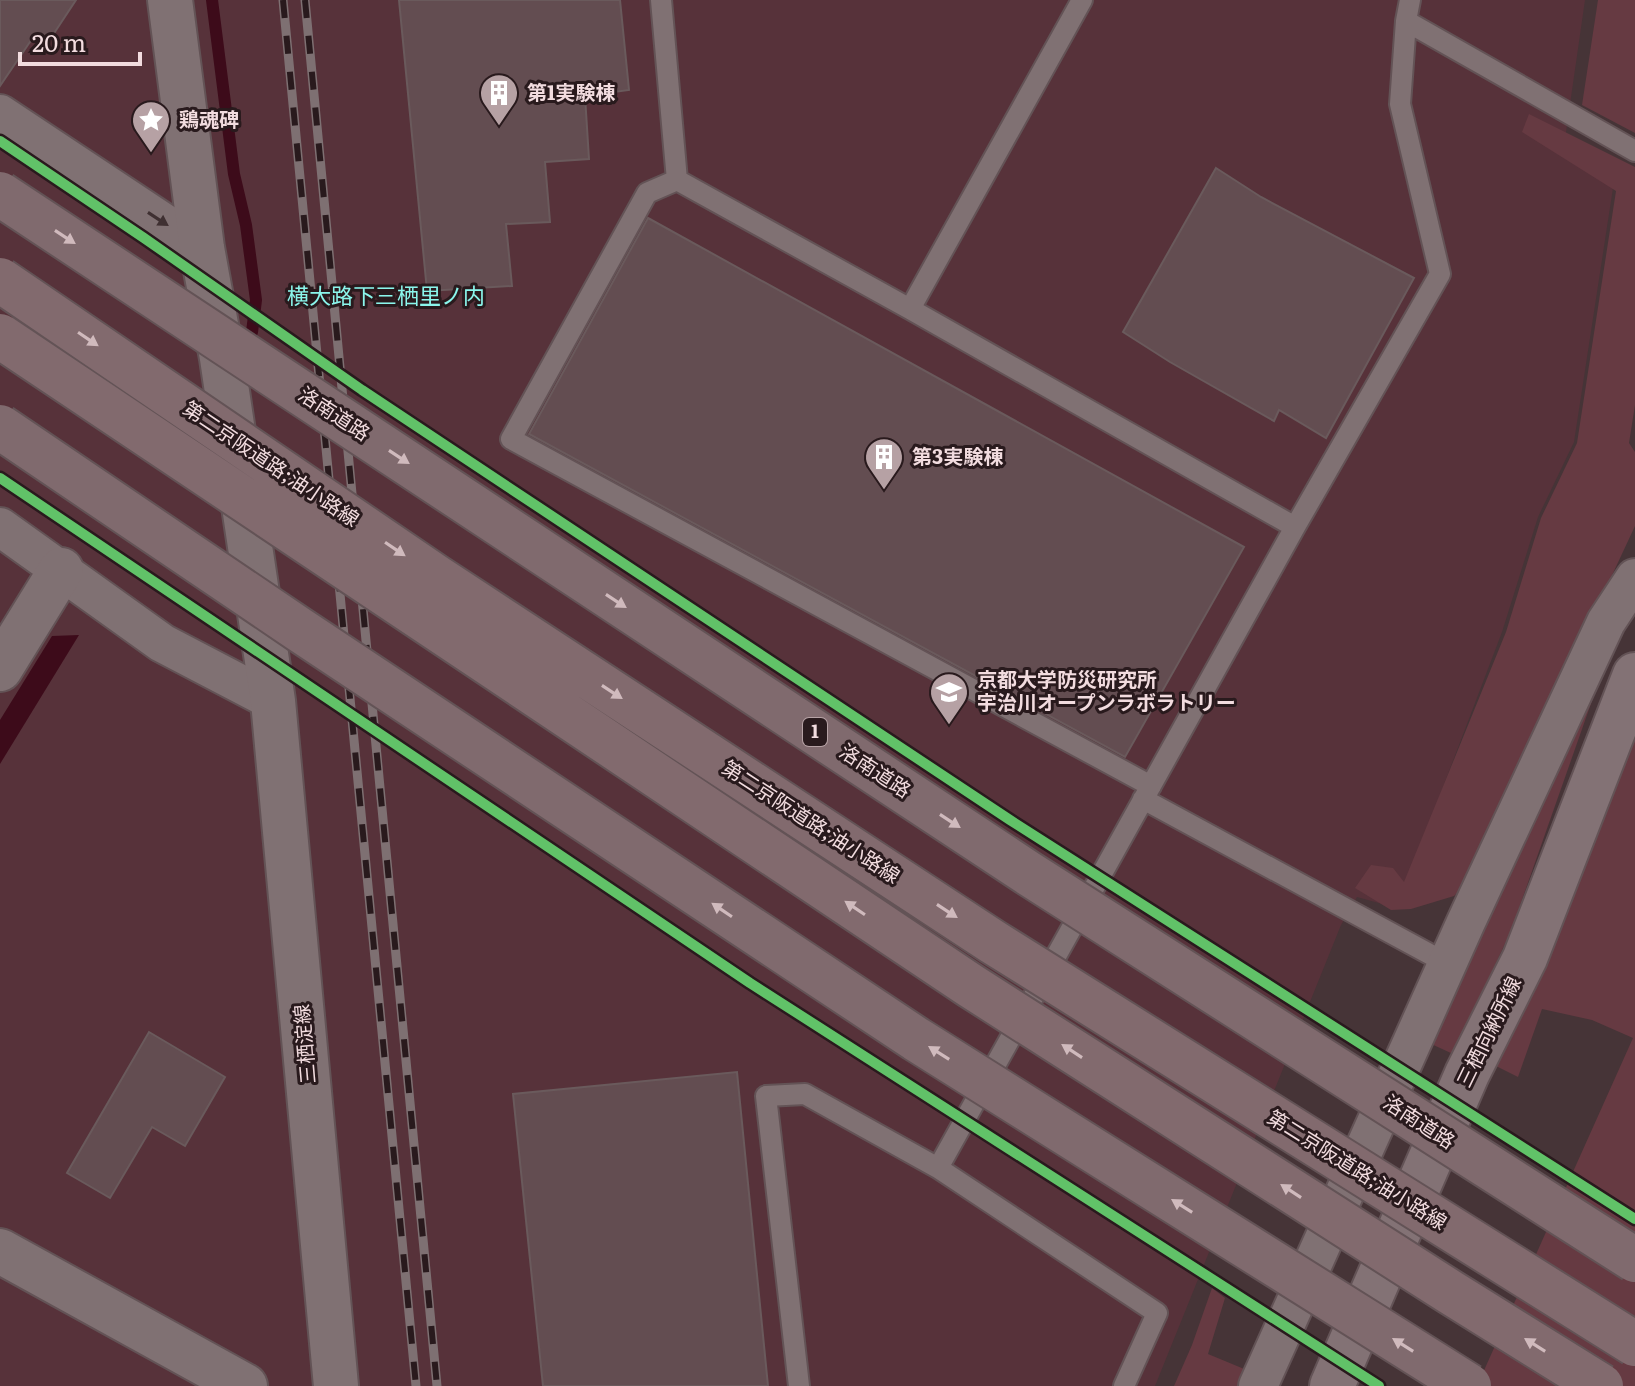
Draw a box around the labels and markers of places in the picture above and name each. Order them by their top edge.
building icon: 第1実験棟 [478,72,520,127]
place label: 第1実験棟 [527,76,615,106]
place icon: 鶏魂碑 [130,99,172,154]
place label: 鶏魂碑 [179,103,239,133]
building icon: 第3実験棟 [863,436,905,491]
place label: 第3実験棟 [912,440,1003,470]
place label: 京都大学防災研究所 宇治川オープンラボラトリー [977,663,1236,716]
school or university icon: 京都大学防災研究所 宇治川オープンラボラトリー [928,671,970,726]

